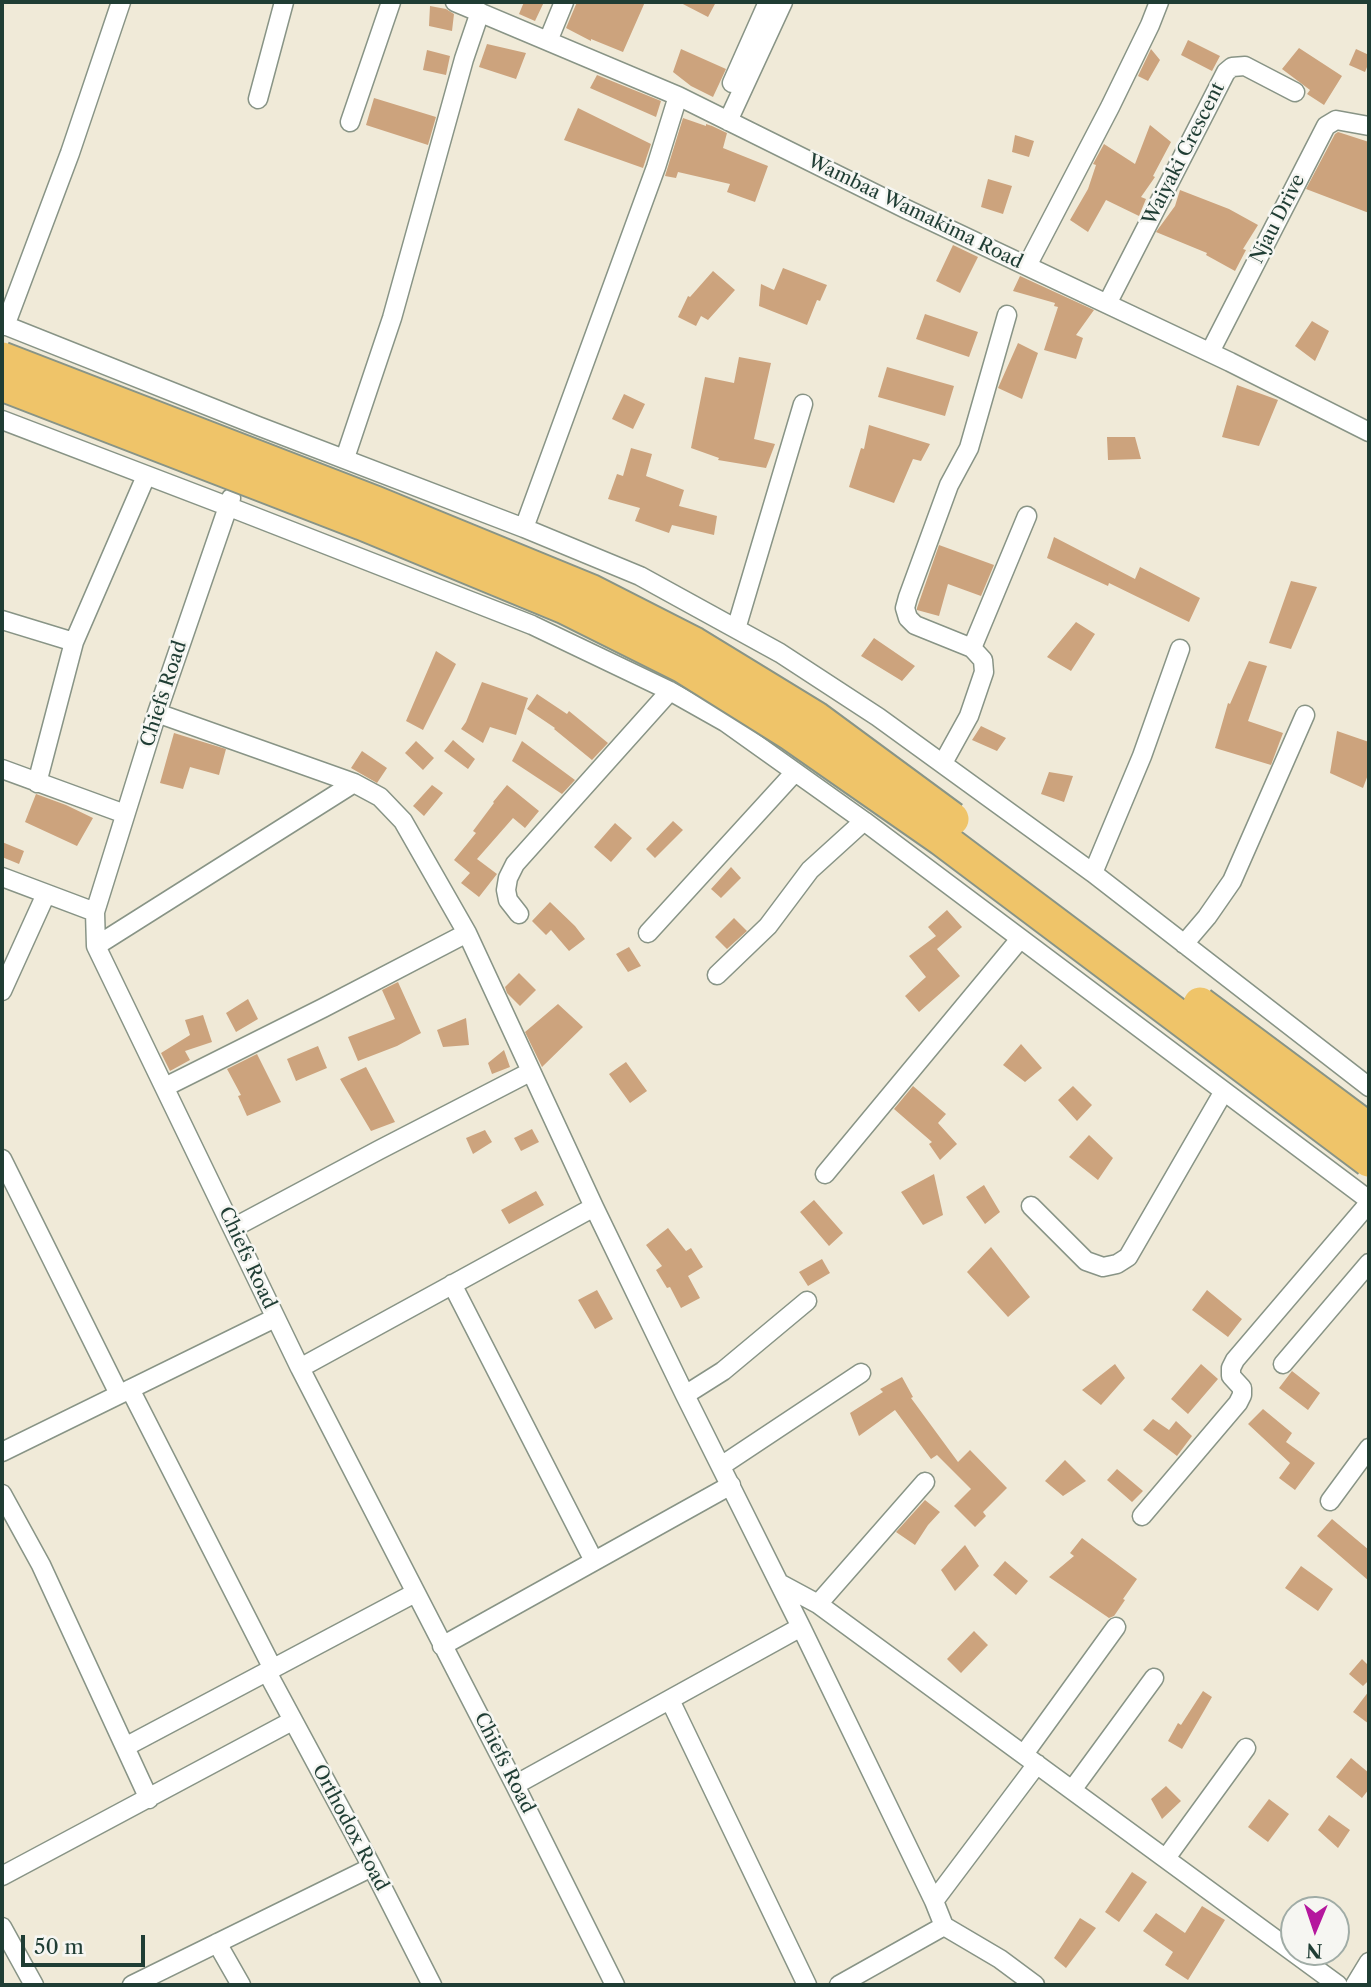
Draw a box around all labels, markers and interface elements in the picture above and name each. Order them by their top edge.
street label: Waiyaki Crescent [1138,79,1230,229]
street label: Wambaa Wamakima Road [804,150,1026,274]
street label: Njau Drive [1246,171,1310,267]
street label: Chiefs Road [136,638,192,750]
street label: Chiefs Road [213,1203,281,1313]
street label: Chiefs Road [469,1709,539,1817]
street label: Orthodox Road [307,1761,393,1895]
north arrow [1280,1896,1350,1966]
scale bar [24,1920,149,1964]
text: 50 m [34,1934,84,1959]
text: N [1306,1939,1323,1962]

